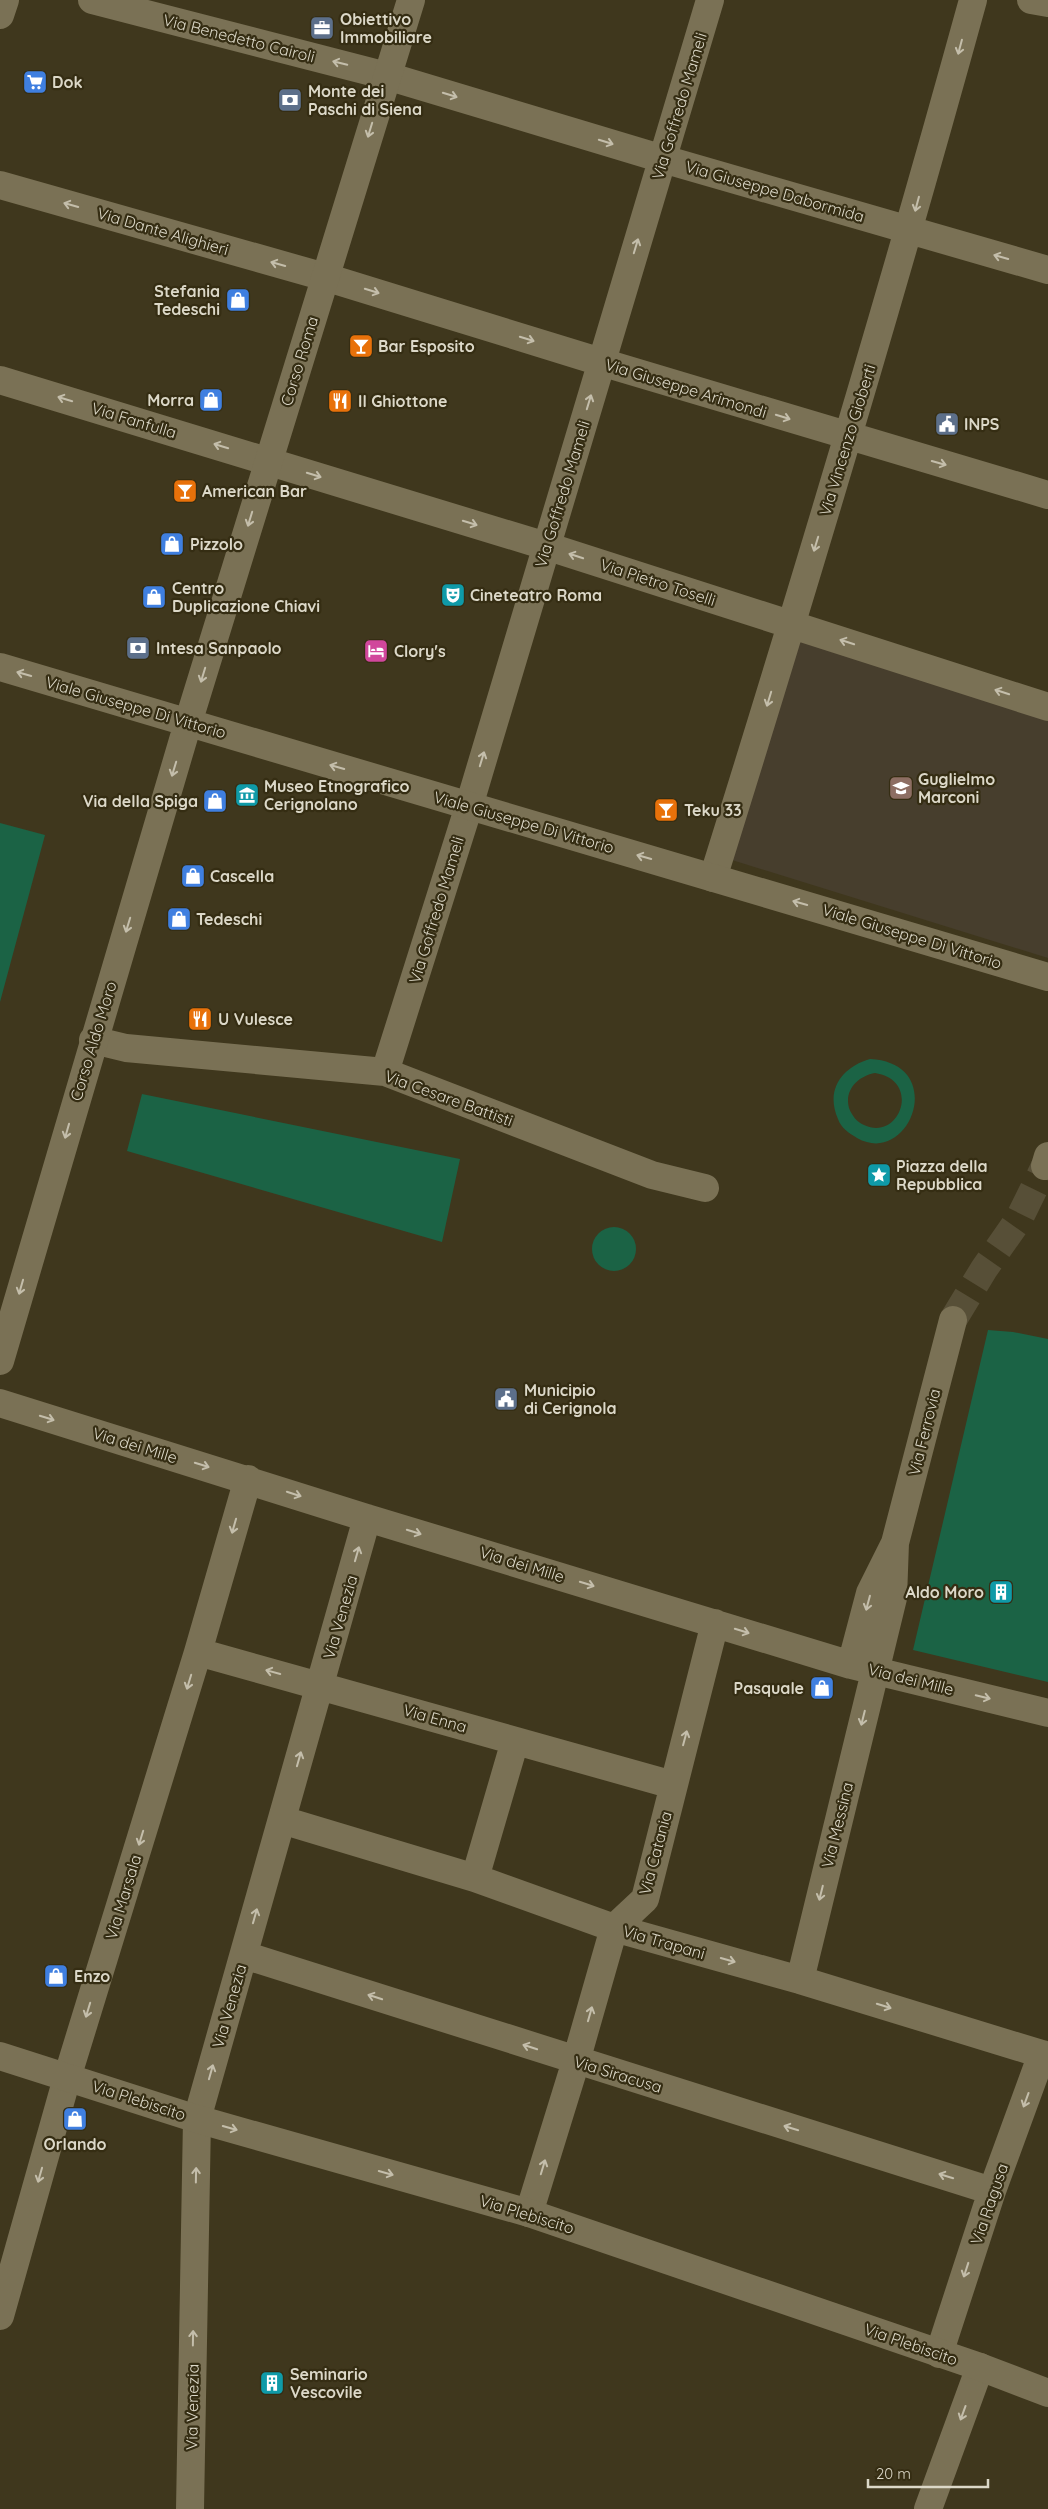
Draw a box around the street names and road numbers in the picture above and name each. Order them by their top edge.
street label: Via Benedetto Cairoli [161,9,317,67]
street label: Via Goffredo Mameli [647,30,711,182]
street label: Via Giuseppe Dabormida [683,156,867,226]
street label: Via Dante Alighieri [95,203,231,259]
street label: Corso Roma [276,314,322,408]
street label: Via Giuseppe Arimondi [603,354,769,422]
street label: Via Vincenzo Gioberti [814,362,880,518]
street label: Via Fanfulla [89,398,179,442]
street label: Via Goffredo Mameli [530,418,594,570]
street label: Via Pietro Toselli [598,554,718,610]
street label: Viale Giuseppe Di Vittorio [43,672,229,742]
street label: Viale Giuseppe Di Vittorio [431,787,617,857]
street label: Via Goffredo Mameli [404,834,468,986]
street label: Viale Giuseppe Di Vittorio [820,899,1004,973]
street label: Corso Aldo Moro [65,979,121,1103]
street label: Via Cesare Battisti [382,1066,516,1130]
street label: Via Ferrovia [904,1386,944,1478]
street label: Via dei Mille [90,1423,180,1467]
street label: Via dei Mille [477,1542,567,1586]
street label: Via Venezia [318,1573,362,1661]
street label: Via dei Mille [866,1659,956,1699]
street label: Via Enna [401,1699,469,1737]
street label: Via Messina [817,1780,857,1870]
street label: Via Catania [634,1809,676,1897]
street label: Via Marsala [101,1852,145,1942]
street label: Via Trapani [621,1921,707,1963]
street label: Via Venezia [207,1962,251,2050]
street label: Via Siracusa [572,2051,664,2097]
street label: Via Plebiscito [90,2075,188,2125]
street label: Via Ragusa [966,2161,1012,2247]
street label: Via Plebiscito [477,2190,577,2238]
street label: Via Plebiscito [862,2319,960,2369]
street label: Via Venezia [181,2364,203,2450]

